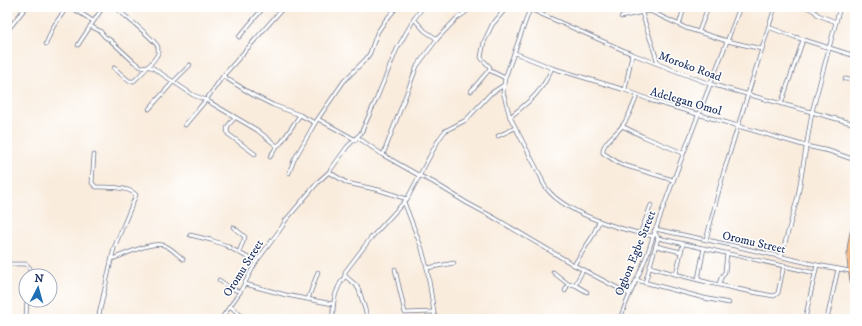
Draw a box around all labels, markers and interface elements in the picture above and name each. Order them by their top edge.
street label: Moroko Road [656,48,723,85]
street label: Adelegan Omol [648,84,724,119]
street label: Ogbon Egbe Street [612,208,659,298]
street label: Oromu Street [721,228,787,257]
street label: Oromu Street [220,237,267,300]
north arrow [18,268,58,308]
text: N [34,272,44,286]

